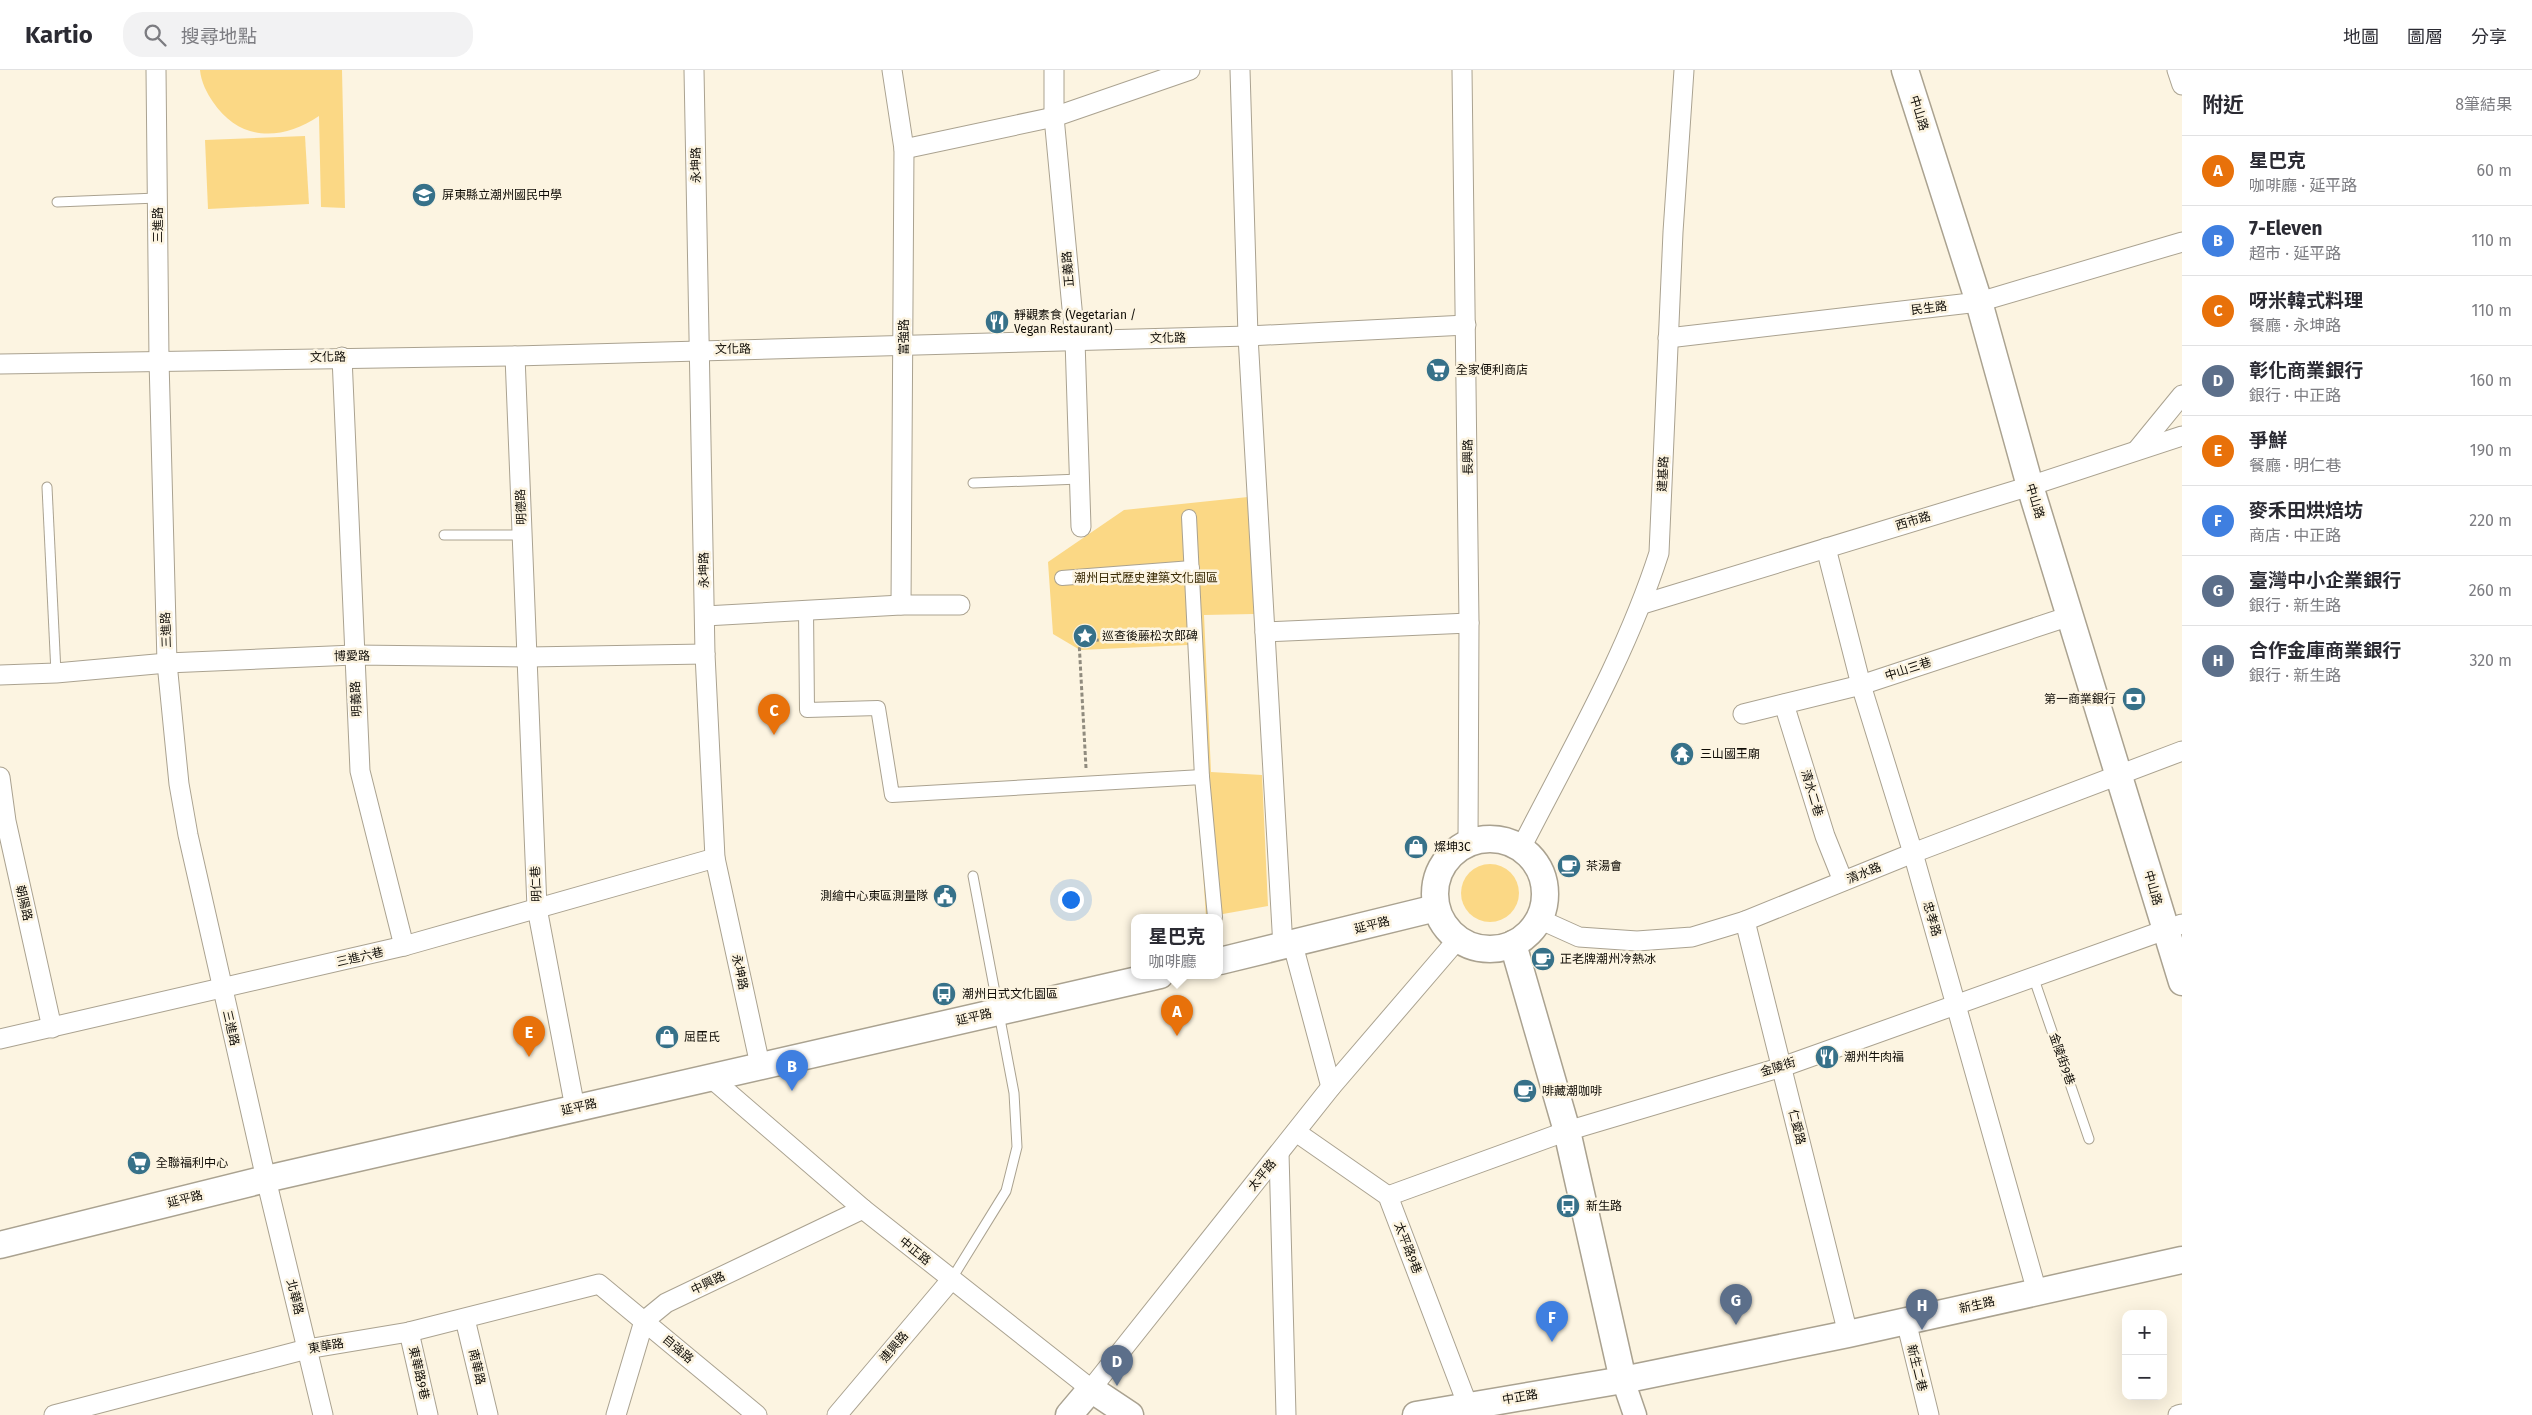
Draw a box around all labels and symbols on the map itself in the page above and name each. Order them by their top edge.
street label: 中山路 [1907,94,1931,132]
street label: 永坤路 [689,147,703,183]
school or university icon: 屏東縣立潮州國民中學 [411,182,437,208]
place label: 屏東縣立潮州國民中學 [442,188,562,202]
street label: 三進路 [151,207,165,243]
street label: 正義路 [1059,250,1077,288]
street label: 民生路 [1910,299,1948,317]
place label: 靜觀素食 (Vegetarian / Vegan Restaurant) [1014,308,1136,336]
restaurant icon: 靜觀素食 (Vegetarian / Vegan Restaurant) [984,309,1010,335]
street label: 富強路 [897,319,911,355]
street label: 文化路 [1150,331,1186,345]
street label: 文化路 [715,342,751,356]
street label: 文化路 [310,350,346,364]
supermarket icon: 全家便利商店 [1425,357,1451,383]
place label: 全家便利商店 [1456,363,1528,377]
street label: 長興路 [1461,439,1475,475]
street label: 建基路 [1655,456,1671,492]
street label: 中山路 [2023,482,2047,520]
street label: 明德路 [513,489,529,525]
street label: 西市路 [1894,509,1932,533]
street label: 永坤路 [697,552,711,588]
park label: 潮州日式歷史建築文化園區 [1074,571,1218,585]
street label: 三進路 [158,612,174,648]
place icon: 巡查後藤松次郎碑 [1072,623,1098,649]
place label: 巡查後藤松次郎碑 [1102,629,1198,643]
street label: 博愛路 [334,649,370,663]
street label: 中山三巷 [1883,655,1933,683]
street label: 明義路 [348,681,364,717]
bank icon: 第一商業銀行 [2121,686,2147,712]
place label: 第一商業銀行 [2044,692,2116,706]
pin: C [758,694,790,735]
temple icon: 三山國王廟 [1669,741,1695,767]
place label: 三山國王廟 [1700,747,1760,761]
street label: 清水二巷 [1798,768,1826,818]
shop icon: 燦坤3C [1403,834,1429,860]
place label: 燦坤3C [1434,840,1471,854]
cafe icon: 茶湯會 [1556,853,1582,879]
place label: 茶湯會 [1586,859,1622,873]
street label: 清水路 [1845,860,1883,886]
street label: 明仁巷 [528,866,544,902]
street label: 中山路 [2141,869,2165,907]
public building icon: 測繪中心東區測量隊 [932,883,958,909]
street label: 朝陽路 [13,884,35,922]
your location [1058,887,1084,913]
place label: 測繪中心東區測量隊 [820,889,928,903]
street label: 忠孝路 [1920,900,1944,938]
street label: 延平路 [1353,914,1391,936]
street label: 三進六巷 [335,945,385,969]
cafe icon: 正老牌潮州冷熱冰 [1530,946,1556,972]
place label: 正老牌潮州冷熱冰 [1560,952,1656,966]
street label: 永坤路 [729,953,751,991]
bus stop icon: 潮州日式文化園區 [931,981,957,1007]
place label: 潮州日式文化園區 [962,987,1058,1001]
pin: A [1161,995,1193,1036]
street label: 延平路 [955,1006,993,1028]
street label: 三進路 [220,1009,242,1047]
pin: E [513,1016,545,1057]
shop icon: 屈臣氏 [654,1024,680,1050]
place label: 屈臣氏 [684,1030,720,1044]
street label: 金陵街9巷 [2047,1031,2077,1087]
restaurant icon: 潮州牛肉福 [1814,1044,1840,1070]
pin: B [776,1050,808,1091]
place label: 潮州牛肉福 [1844,1050,1904,1064]
street label: 金陵街 [1759,1055,1797,1079]
cafe icon: 啡藏潮咖啡 [1512,1078,1538,1104]
place label: 啡藏潮咖啡 [1542,1084,1602,1098]
street label: 延平路 [560,1096,598,1118]
street label: 仁愛路 [1786,1108,1808,1146]
supermarket icon: 全聯福利中心 [126,1150,152,1176]
place label: 全聯福利中心 [156,1156,228,1170]
street label: 太平路 [1245,1157,1279,1193]
street label: 延平路 [166,1188,204,1210]
bus stop icon: 新生路 [1555,1193,1581,1219]
place label: 新生路 [1586,1199,1622,1213]
street label: 太平路9巷 [1392,1220,1424,1276]
street label: 中正路 [897,1234,933,1268]
street label: 中興路 [689,1269,727,1297]
street label: 北華路 [284,1278,306,1316]
pin: G [1720,1284,1752,1325]
pin: H [1906,1289,1938,1330]
street label: 新生路 [1958,1294,1996,1316]
pin: F [1536,1301,1568,1342]
street label: 連興路 [877,1329,911,1365]
street label: 自強路 [660,1332,696,1366]
street label: 東華路 [307,1336,345,1356]
street label: 新生二巷 [1904,1343,1930,1393]
street label: 東華路9巷 [406,1345,432,1401]
pin: D [1101,1345,1133,1386]
street label: 南華路 [466,1348,488,1386]
street label: 中正路 [1501,1387,1539,1407]

